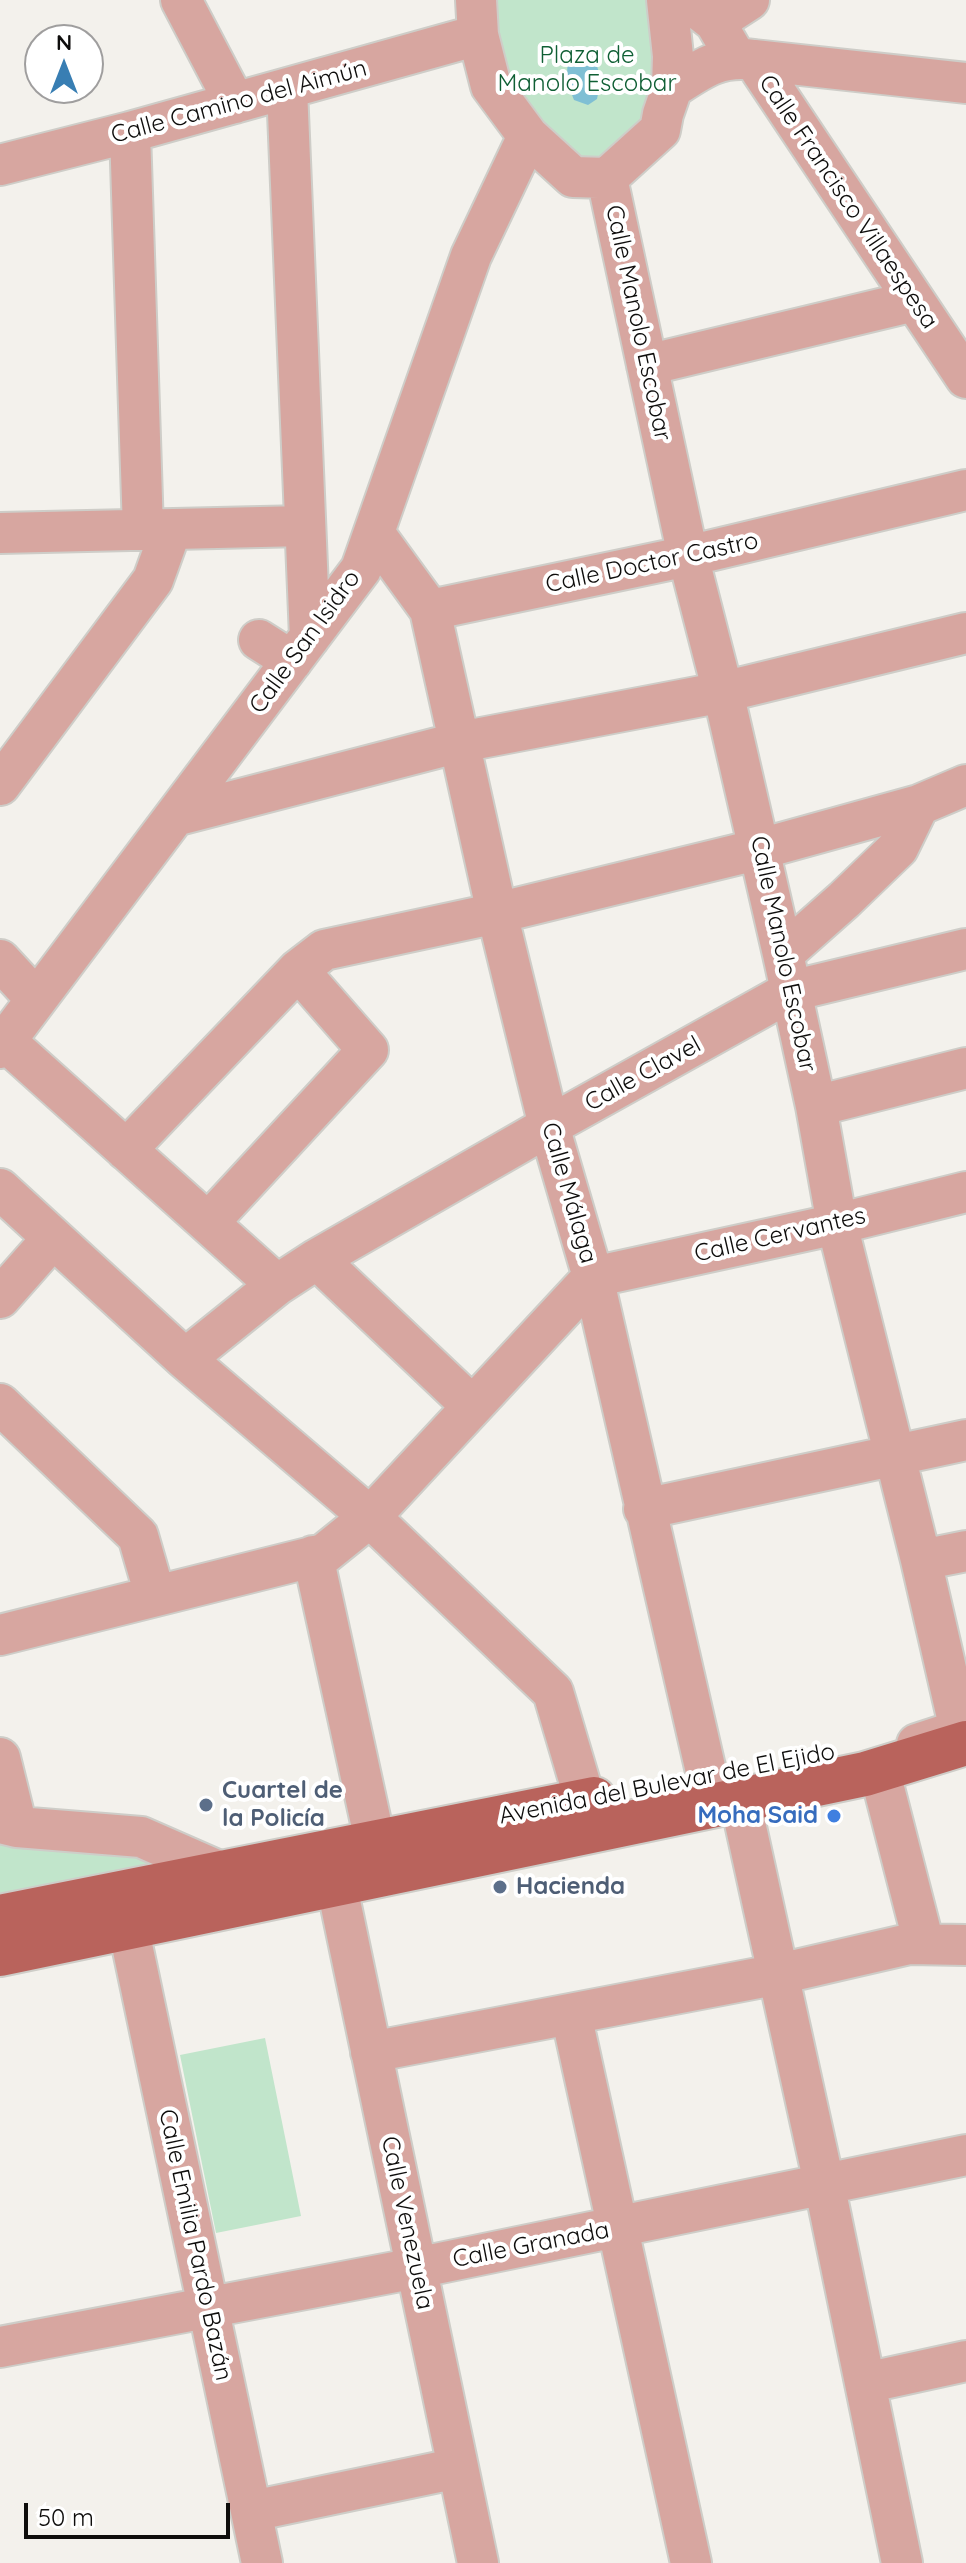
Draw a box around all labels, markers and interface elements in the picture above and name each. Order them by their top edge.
north arrow [24,24,104,104]
text: N [56,28,72,56]
park label: Plaza de Manolo Escobar [497,42,677,98]
street label: Calle Camino del Aimún [108,54,370,150]
street label: Calle Francisco Villaespesa [752,70,944,334]
street label: Calle Manolo Escobar [599,202,677,444]
street label: Calle Doctor Castro [543,526,761,600]
street label: Calle San Isidro [243,565,367,719]
street label: Calle Manolo Escobar [744,833,822,1075]
street label: Calle Clavel [580,1030,706,1118]
street label: Calle Málaga [535,1119,603,1267]
street label: Calle Cervantes [692,1201,868,1269]
street label: Avenida del Bulevar de El Ejido [497,1737,837,1831]
place label: Cuartel de la Policía [222,1777,343,1833]
marker: Cuartel de la Policía [197,1796,215,1814]
place label: Moha Said [697,1802,818,1830]
marker: Moha Said [825,1807,843,1825]
place label: Hacienda [516,1873,625,1901]
marker: Hacienda [491,1878,509,1896]
street label: Calle Emilia Pardo Bazán [152,2107,238,2383]
street label: Calle Venezuela [375,2134,439,2312]
street label: Calle Granada [450,2216,612,2274]
scale bar [28,2487,234,2537]
text: 50 m [38,2502,94,2532]

